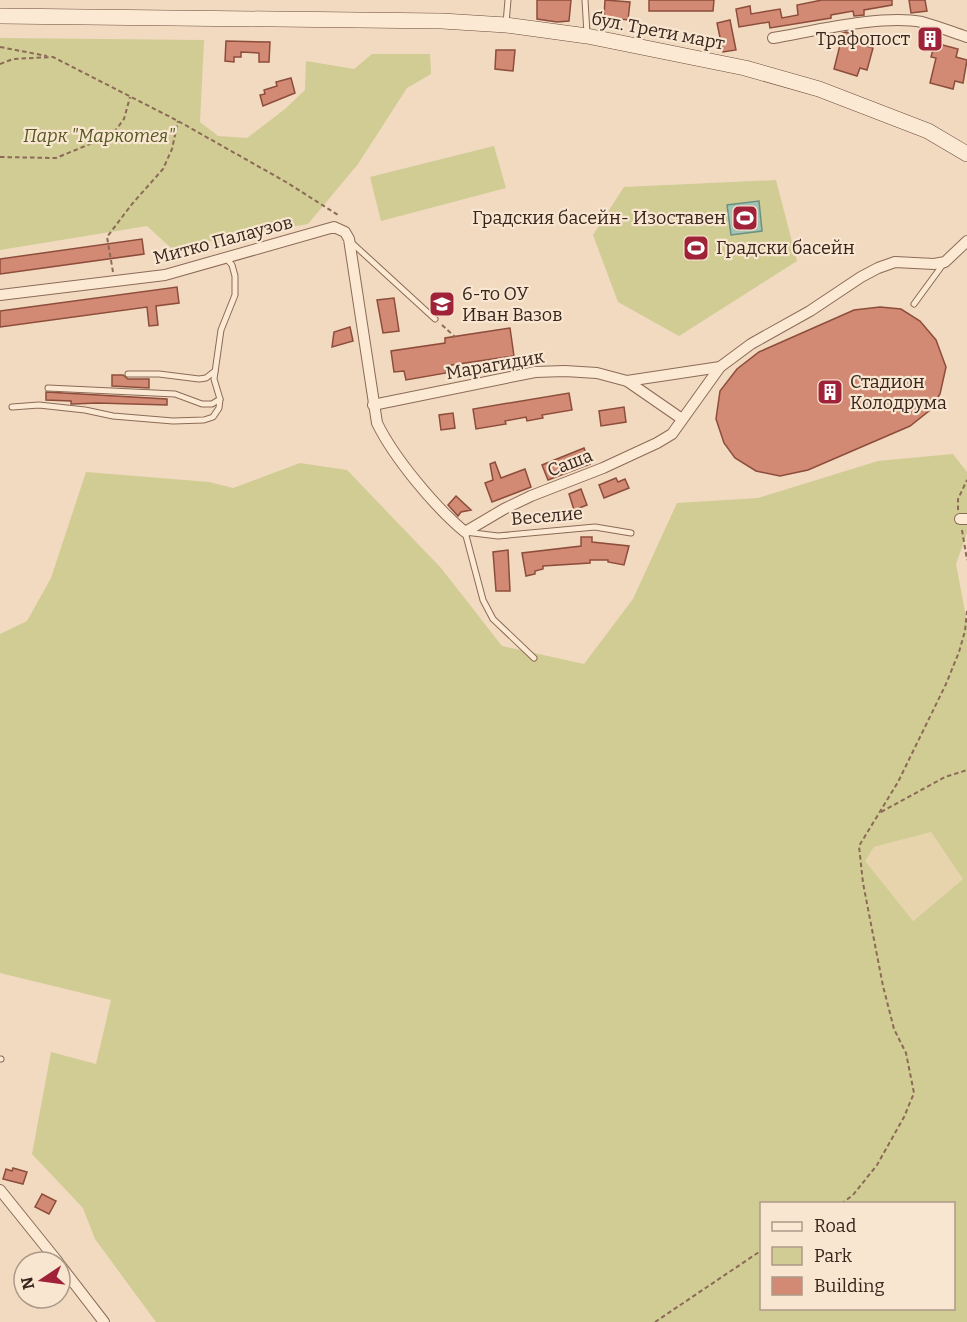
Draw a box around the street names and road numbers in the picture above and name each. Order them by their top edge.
street label: бул. Трети март [590,7,726,55]
street label: Митко Палаузов [151,211,295,269]
street label: Марагидик [444,345,546,384]
street label: Саша [544,444,596,482]
street label: Веселие [510,502,584,530]

